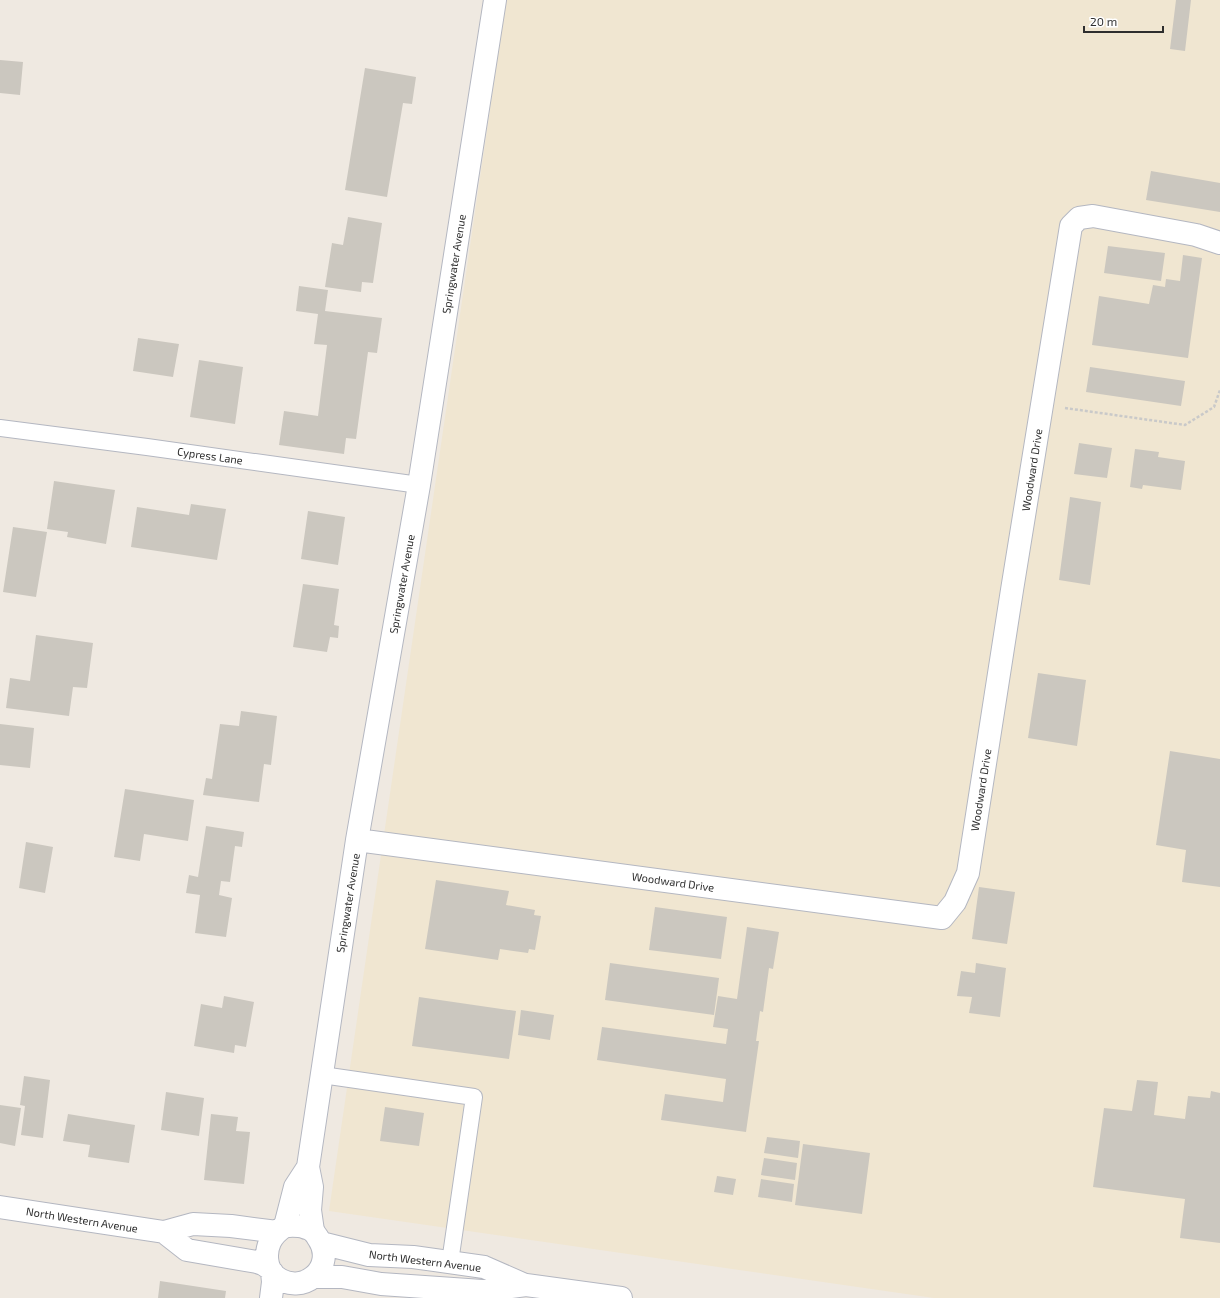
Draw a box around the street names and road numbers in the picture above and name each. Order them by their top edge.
street label: Springwater Avenue [439,213,468,315]
street label: Woodward Drive [1019,428,1044,512]
street label: Cypress Lane [176,444,244,467]
street label: Springwater Avenue [386,533,417,635]
street label: Woodward Drive [968,748,993,832]
street label: Springwater Avenue [333,852,362,954]
street label: Woodward Drive [631,869,715,894]
street label: North Western Avenue [25,1204,139,1235]
street label: North Western Avenue [368,1247,482,1274]

